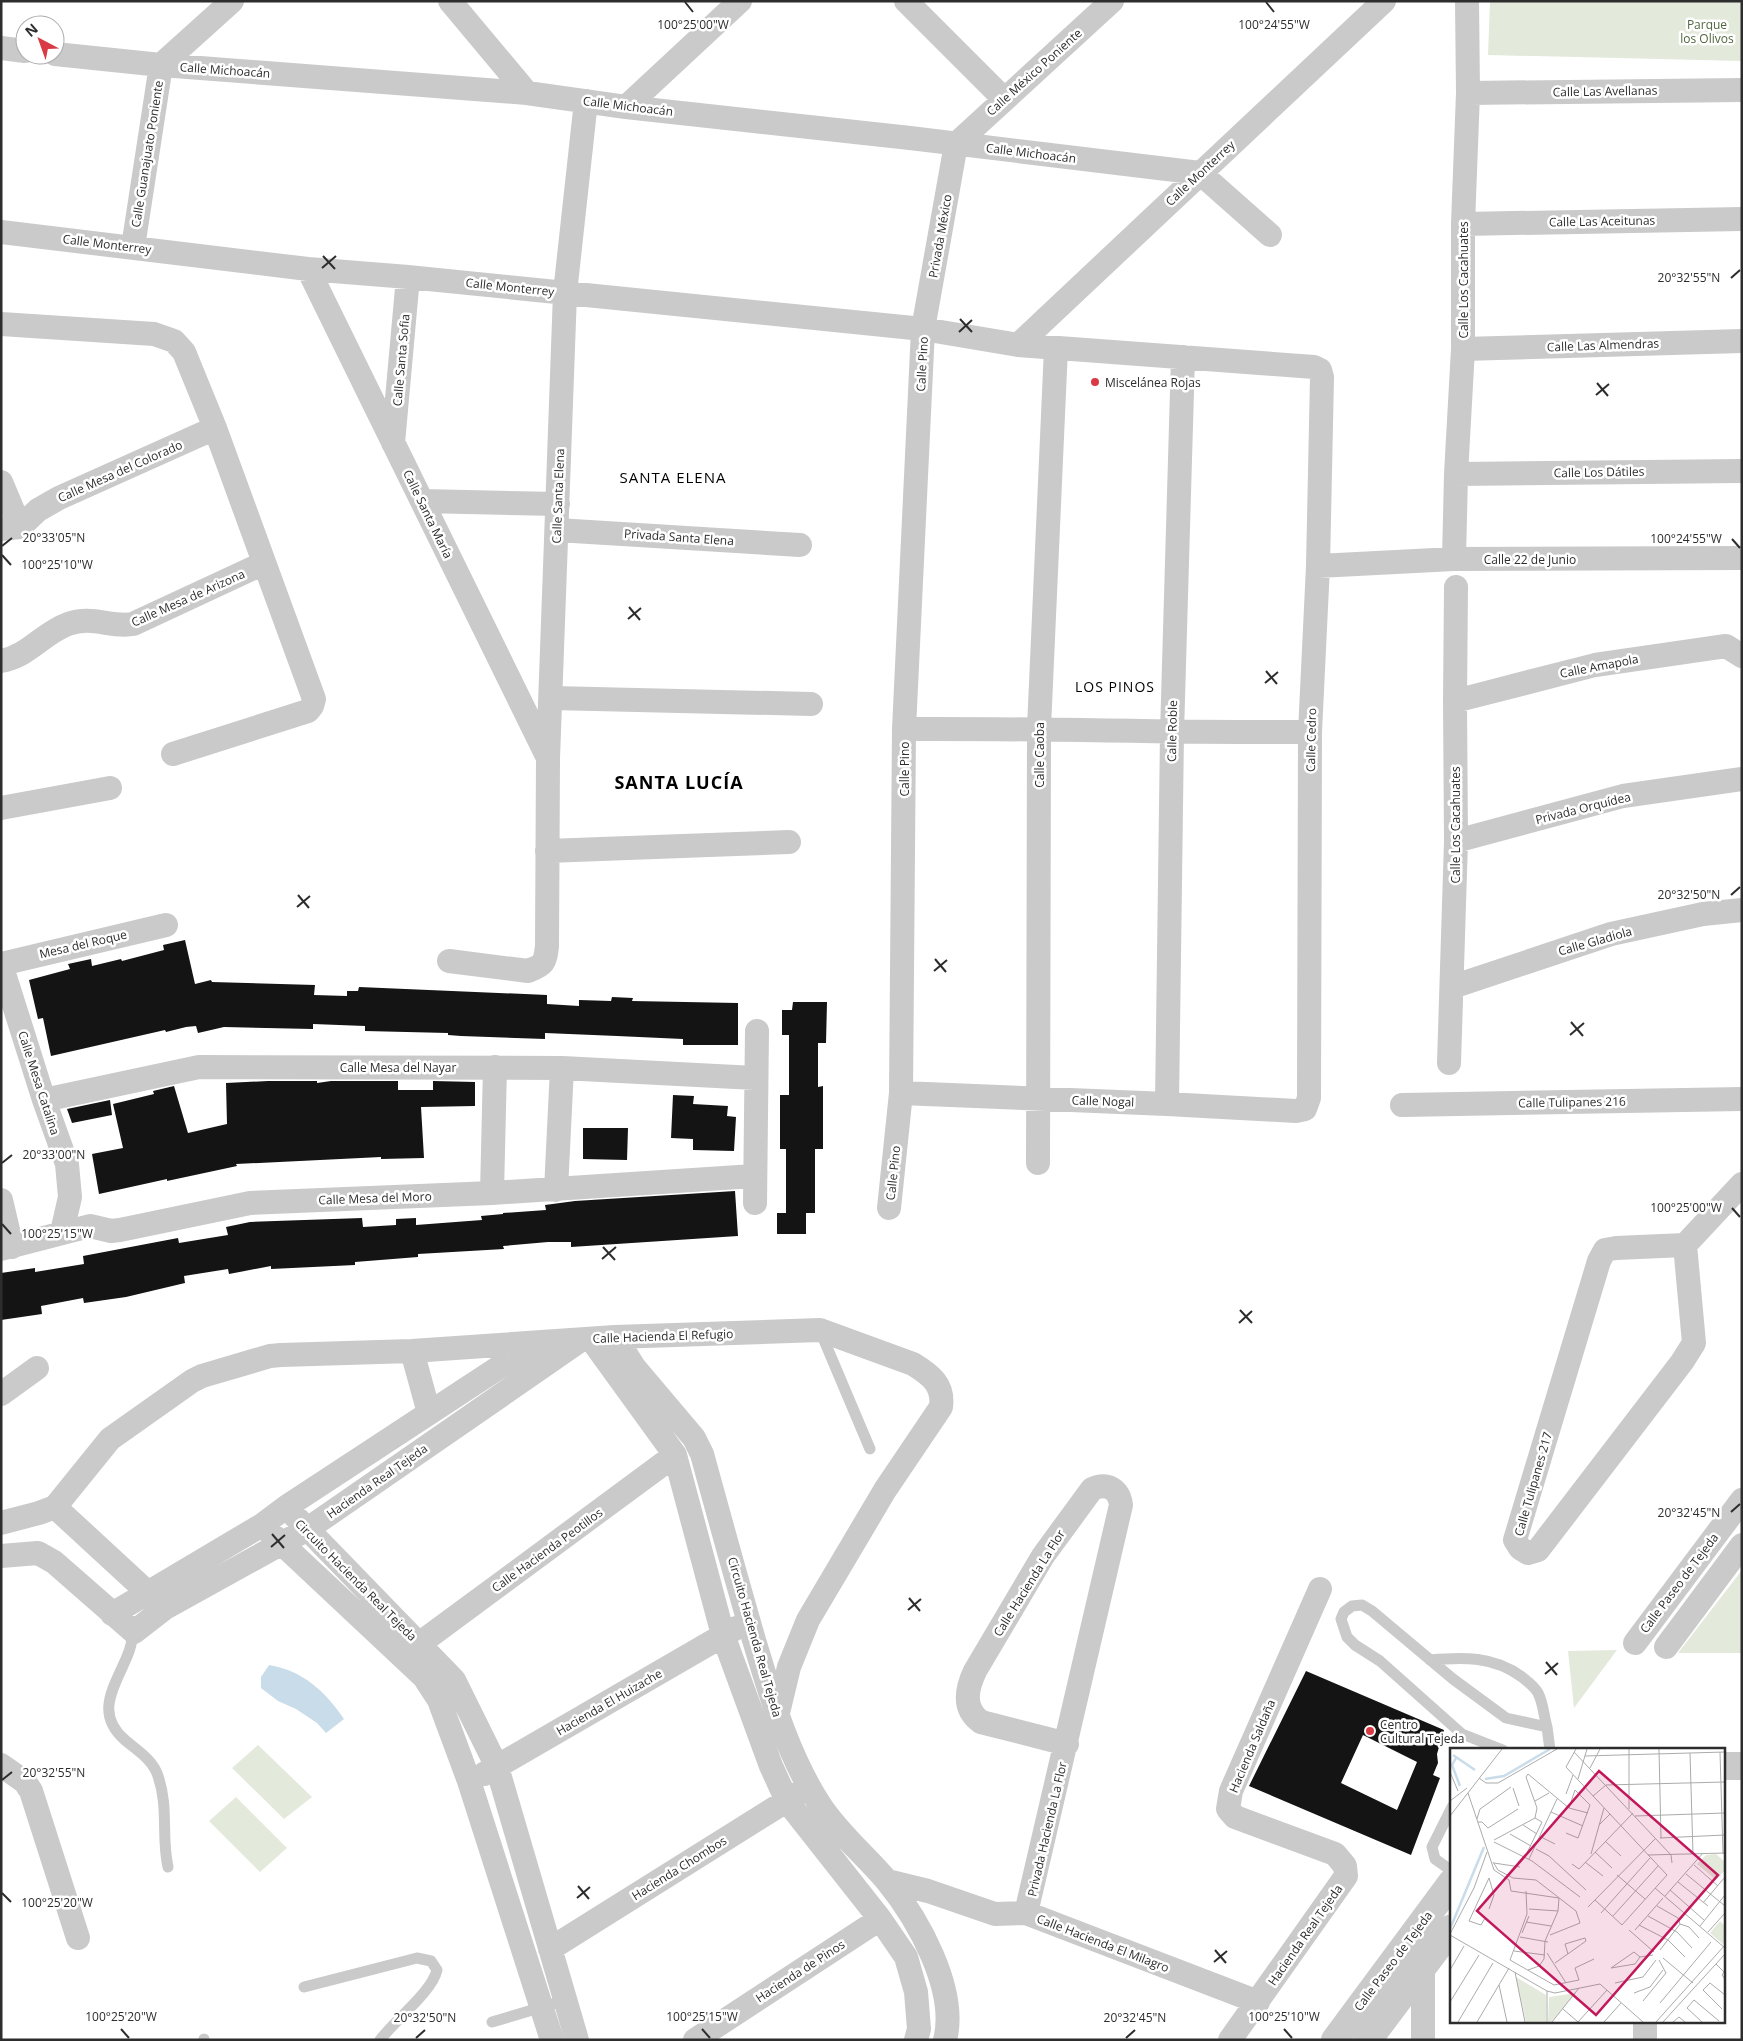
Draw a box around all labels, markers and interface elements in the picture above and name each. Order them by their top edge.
north arrow [15,15,65,65]
text: 100°25'00"W [657,16,729,33]
text: 100°24'55"W [1238,16,1310,33]
park label: Parque los Olivos [1680,16,1734,47]
text: N [21,19,42,41]
street label: Calle México Poniente [983,24,1086,119]
street label: Calle Michoacán [179,58,271,82]
street label: Calle Guanajuato Poniente [127,79,167,229]
street label: Calle Las Avellanas [1553,82,1658,100]
street label: Calle Michoacán [582,92,674,120]
street label: Calle Monterrey [1162,136,1239,210]
street label: Calle Michoacán [985,139,1077,167]
street label: Privada México [924,193,956,279]
street label: Calle Las Aceitunas [1549,212,1656,230]
street label: Calle Los Cacahuates [1455,221,1472,339]
street label: Calle Monterrey [62,230,153,258]
text: 20°32'55"N [1658,269,1720,286]
street label: Calle Monterrey [465,274,556,300]
street label: Calle Santa Sofia [389,313,413,407]
street label: Calle Las Almendras [1547,335,1660,355]
street label: Calle Pino [912,336,932,392]
place label: Miscelánea Rojas [1105,374,1201,391]
marker: Miscelánea Rojas [1089,376,1101,388]
street label: Calle Mesa del Colorado [55,436,185,506]
street label: Calle Santa Elena [548,448,568,544]
street label: Calle Los Dátiles [1554,463,1645,481]
street label: Calle Santa María [399,467,457,561]
district label: SANTA ELENA [620,467,726,487]
street label: Privada Santa Elena [624,525,734,549]
text: 20°33'05"N [23,529,85,546]
text: 100°24'55"W [1650,530,1722,547]
street label: Calle 22 de Junio [1484,551,1576,568]
text: 100°25'10"W [21,556,93,573]
street label: Calle Mesa de Arizona [128,565,248,631]
street label: Calle Amapola [1558,650,1640,682]
district label: LOS PINOS [1075,677,1155,696]
street label: Calle Roble [1163,700,1181,762]
street label: Calle Cedro [1302,708,1320,772]
street label: Calle Caoba [1031,722,1048,788]
street label: Calle Pino [896,742,913,796]
street label: Calle Los Cacahuates [1447,766,1464,884]
district label: SANTA LUCÍA [614,770,744,794]
street label: Privada Orquídea [1534,788,1632,828]
text: 20°32'50"N [1658,886,1720,903]
street label: Calle Gladiola [1556,922,1634,960]
street label: Mesa del Roque [38,926,129,962]
street label: Calle Mesa Catalina [14,1029,64,1137]
street label: Calle Mesa del Nayar [340,1059,456,1076]
street label: Calle Nogal [1071,1091,1135,1111]
street label: Calle Tulipanes 216 [1518,1093,1626,1111]
street label: Calle Pino [882,1145,904,1201]
text: 20°33'00"N [23,1146,85,1163]
street label: Calle Mesa del Moro [318,1188,432,1208]
text: 100°25'00"W [1650,1199,1722,1216]
text: 100°25'15"W [21,1225,93,1242]
street label: Calle Hacienda El Refugio [592,1325,734,1347]
street label: Calle Tulipanes 217 [1510,1430,1556,1538]
street label: Hacienda Real Tejeda [323,1440,431,1522]
street label: Calle Hacienda Peotillos [488,1504,606,1596]
text: 20°32'45"N [1658,1504,1720,1521]
street label: Circuito Hacienda Real Tejeda [291,1515,421,1645]
street label: Calle Hacienda La Flor [989,1526,1069,1640]
street label: Calle Paseo de Tejeda [1636,1530,1722,1636]
street label: Circuito Hacienda Real Tejeda [724,1555,786,1719]
street label: Hacienda El Huizache [553,1665,665,1739]
street label: Hacienda Saldaña [1225,1697,1279,1795]
place label: Centro Cultural Tejeda [1380,1716,1464,1747]
marker: Centro Cultural Tejeda [1364,1725,1376,1737]
inset map [1450,1748,1726,2024]
street label: Privada Hacienda La Flor [1023,1760,1071,1898]
text: 20°32'55"N [23,1764,85,1781]
street label: Hacienda Chombos [628,1832,730,1904]
street label: Hacienda Real Tejeda [1264,1881,1346,1989]
text: 100°25'20"W [21,1894,93,1911]
street label: Calle Paseo de Tejeda [1350,1908,1436,2014]
street label: Calle Hacienda El Milagro [1034,1910,1172,1976]
street label: Hacienda de Pinos [752,1936,848,2006]
text: 100°25'20"W [85,2008,157,2025]
text: 100°25'15"W [666,2008,738,2025]
text: 100°25'10"W [1248,2008,1320,2025]
text: 20°32'50"N [394,2009,456,2026]
text: 20°32'45"N [1104,2009,1166,2026]

